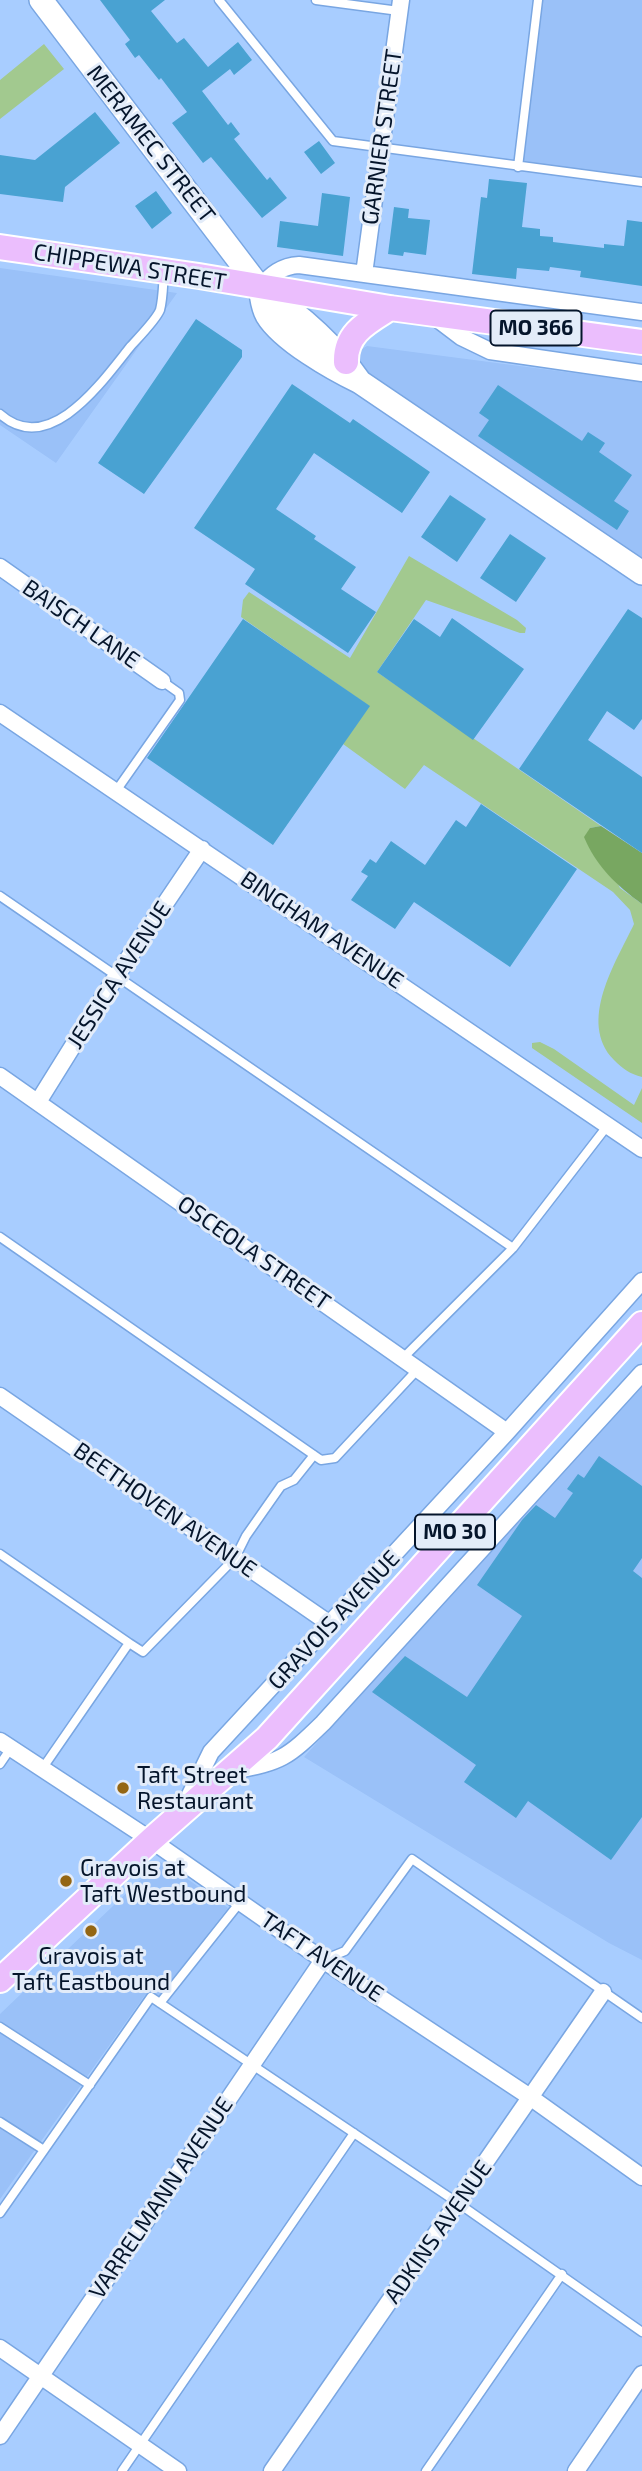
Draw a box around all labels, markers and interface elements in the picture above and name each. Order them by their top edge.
street label: GARNIER STREET [356,47,408,227]
street label: MERAMEC STREET [81,60,221,228]
street label: CHIPPEWA STREET [32,238,228,296]
road number: MO 366 [490,310,582,346]
street label: BAISCH LANE [17,574,145,674]
street label: BINGHAM AVENUE [235,865,409,995]
street label: JESSICA AVENUE [61,896,177,1054]
street label: OSCEOLA STREET [172,1190,336,1316]
street label: BEETHOVEN AVENUE [68,1436,262,1584]
road number: MO 30 [415,1514,495,1550]
street label: GRAVOIS AVENUE [262,1545,406,1695]
place label: Taft Street Restaurant [137,1761,254,1815]
marker: Taft Street Restaurant [115,1780,131,1796]
place label: Gravois at Taft Westbound [80,1854,246,1908]
marker: Gravois at Taft Westbound [58,1873,74,1889]
street label: TAFT AVENUE [255,1906,389,2008]
marker: Gravois at Taft Eastbound [83,1923,99,1939]
place label: Gravois at Taft Eastbound [12,1942,170,1996]
street label: VARRELMANN AVENUE [83,2092,239,2304]
street label: ADKINS AVENUE [378,2155,498,2309]

